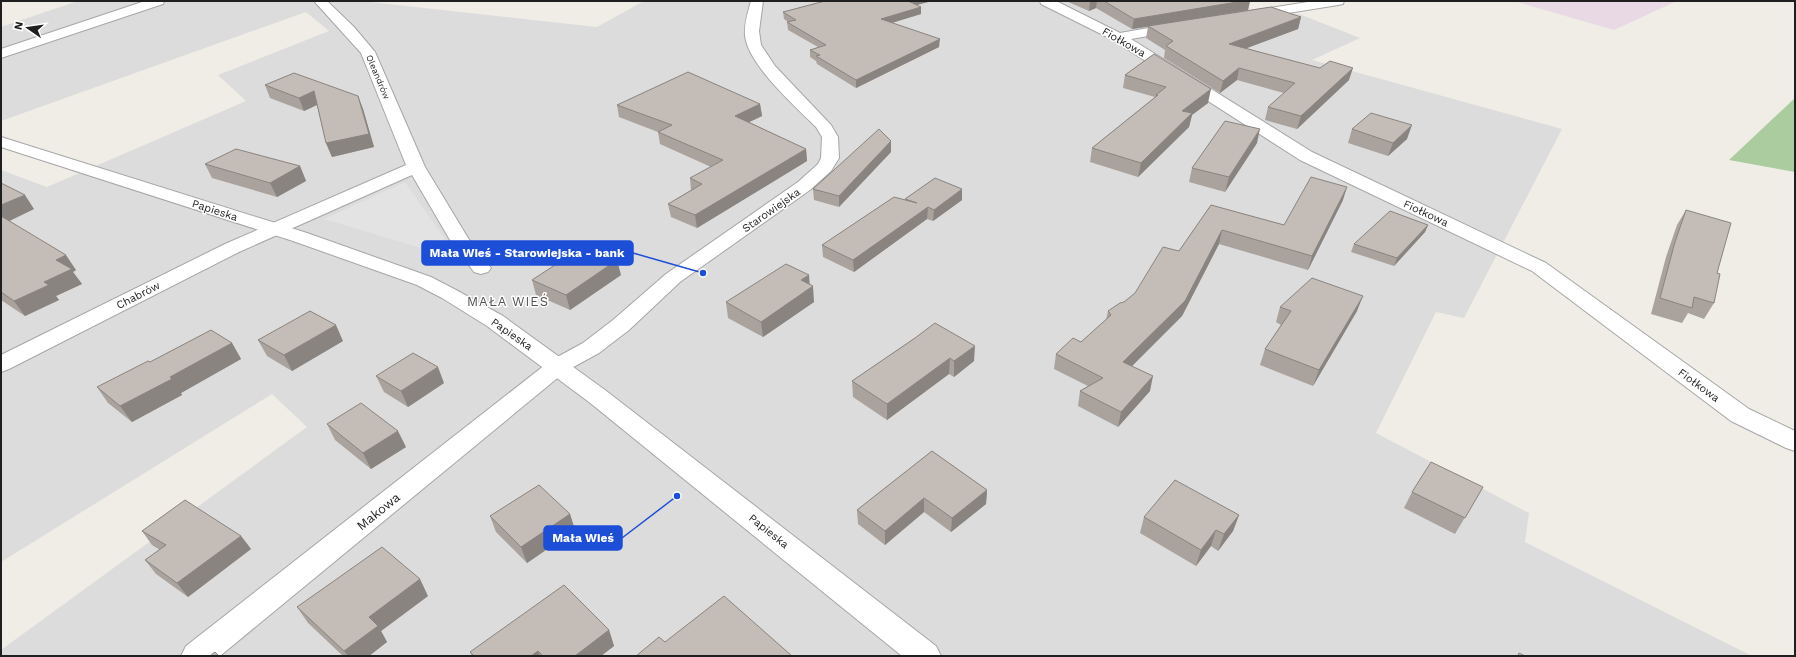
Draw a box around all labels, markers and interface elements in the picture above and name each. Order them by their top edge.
north arrow [8,8,48,48]
text: N [11,20,26,31]
street label: Fiołkowa [1100,25,1148,60]
street label: Oleandrów [364,53,392,101]
street label: Starowiejska [740,186,803,235]
street label: Papieska [190,197,239,224]
street label: Fiołkowa [1401,197,1450,230]
callout: Mała Wieś - Starowiejska - bank [422,241,633,265]
text: Mała Wieś - Starowiejska - bank [430,246,625,260]
street label: Chabrów [114,279,162,312]
district label: MAŁA WIEŚ [467,293,549,309]
street label: Papieska [489,316,535,353]
street label: Fiołkowa [1675,366,1722,405]
street label: Makowa [354,489,403,533]
street label: Papieska [746,511,791,551]
callout: Mała Wieś [544,526,622,550]
text: Mała Wieś [552,531,614,545]

